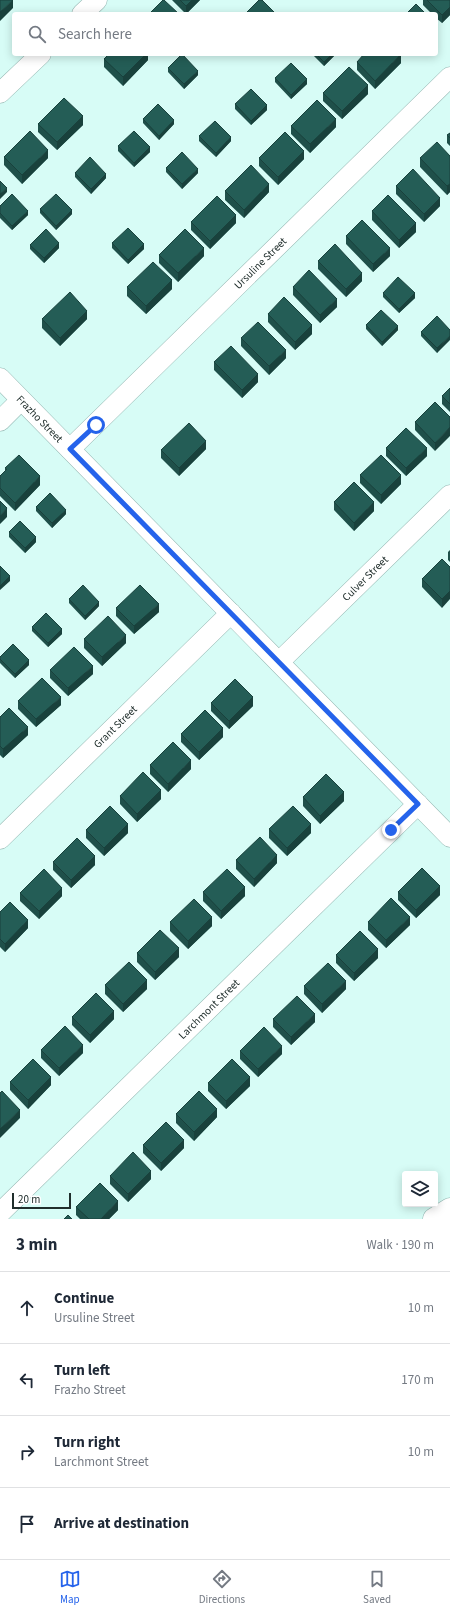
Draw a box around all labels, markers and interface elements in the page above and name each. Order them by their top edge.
search box [12,12,438,56]
icon: search [26,23,48,45]
text: Search here [58,24,132,45]
street label: Ursuline Street [231,234,290,293]
street label: Frazho Street [13,392,66,446]
route start [87,416,105,434]
street label: Culver Street [339,552,392,605]
street label: Grant Street [90,702,141,752]
route end [382,821,400,839]
street label: Larchmont Street [175,976,243,1043]
map controls [402,1171,438,1207]
button: layers [402,1171,438,1207]
scale bar [12,1191,71,1210]
text: 20 m [18,1192,40,1207]
text: 3 min [16,1233,57,1257]
text: Walk · 190 m [366,1236,434,1254]
text: Continue [54,1288,114,1309]
icon: ahead [16,1297,38,1319]
text: 10 m [408,1299,434,1317]
text: Ursuline Street [54,1309,135,1327]
text: Turn left [54,1360,110,1381]
icon: left [16,1369,38,1391]
text: 170 m [401,1371,434,1389]
text: Frazho Street [54,1381,126,1399]
text: Turn right [54,1432,120,1453]
icon: right [16,1441,38,1463]
text: 10 m [408,1443,434,1461]
text: Larchmont Street [54,1453,149,1471]
icon: arrive [16,1513,38,1535]
text: Arrive at destination [54,1513,189,1534]
tab: Map [59,1568,81,1607]
tab: Directions [199,1568,245,1607]
tab: Saved [363,1568,391,1607]

